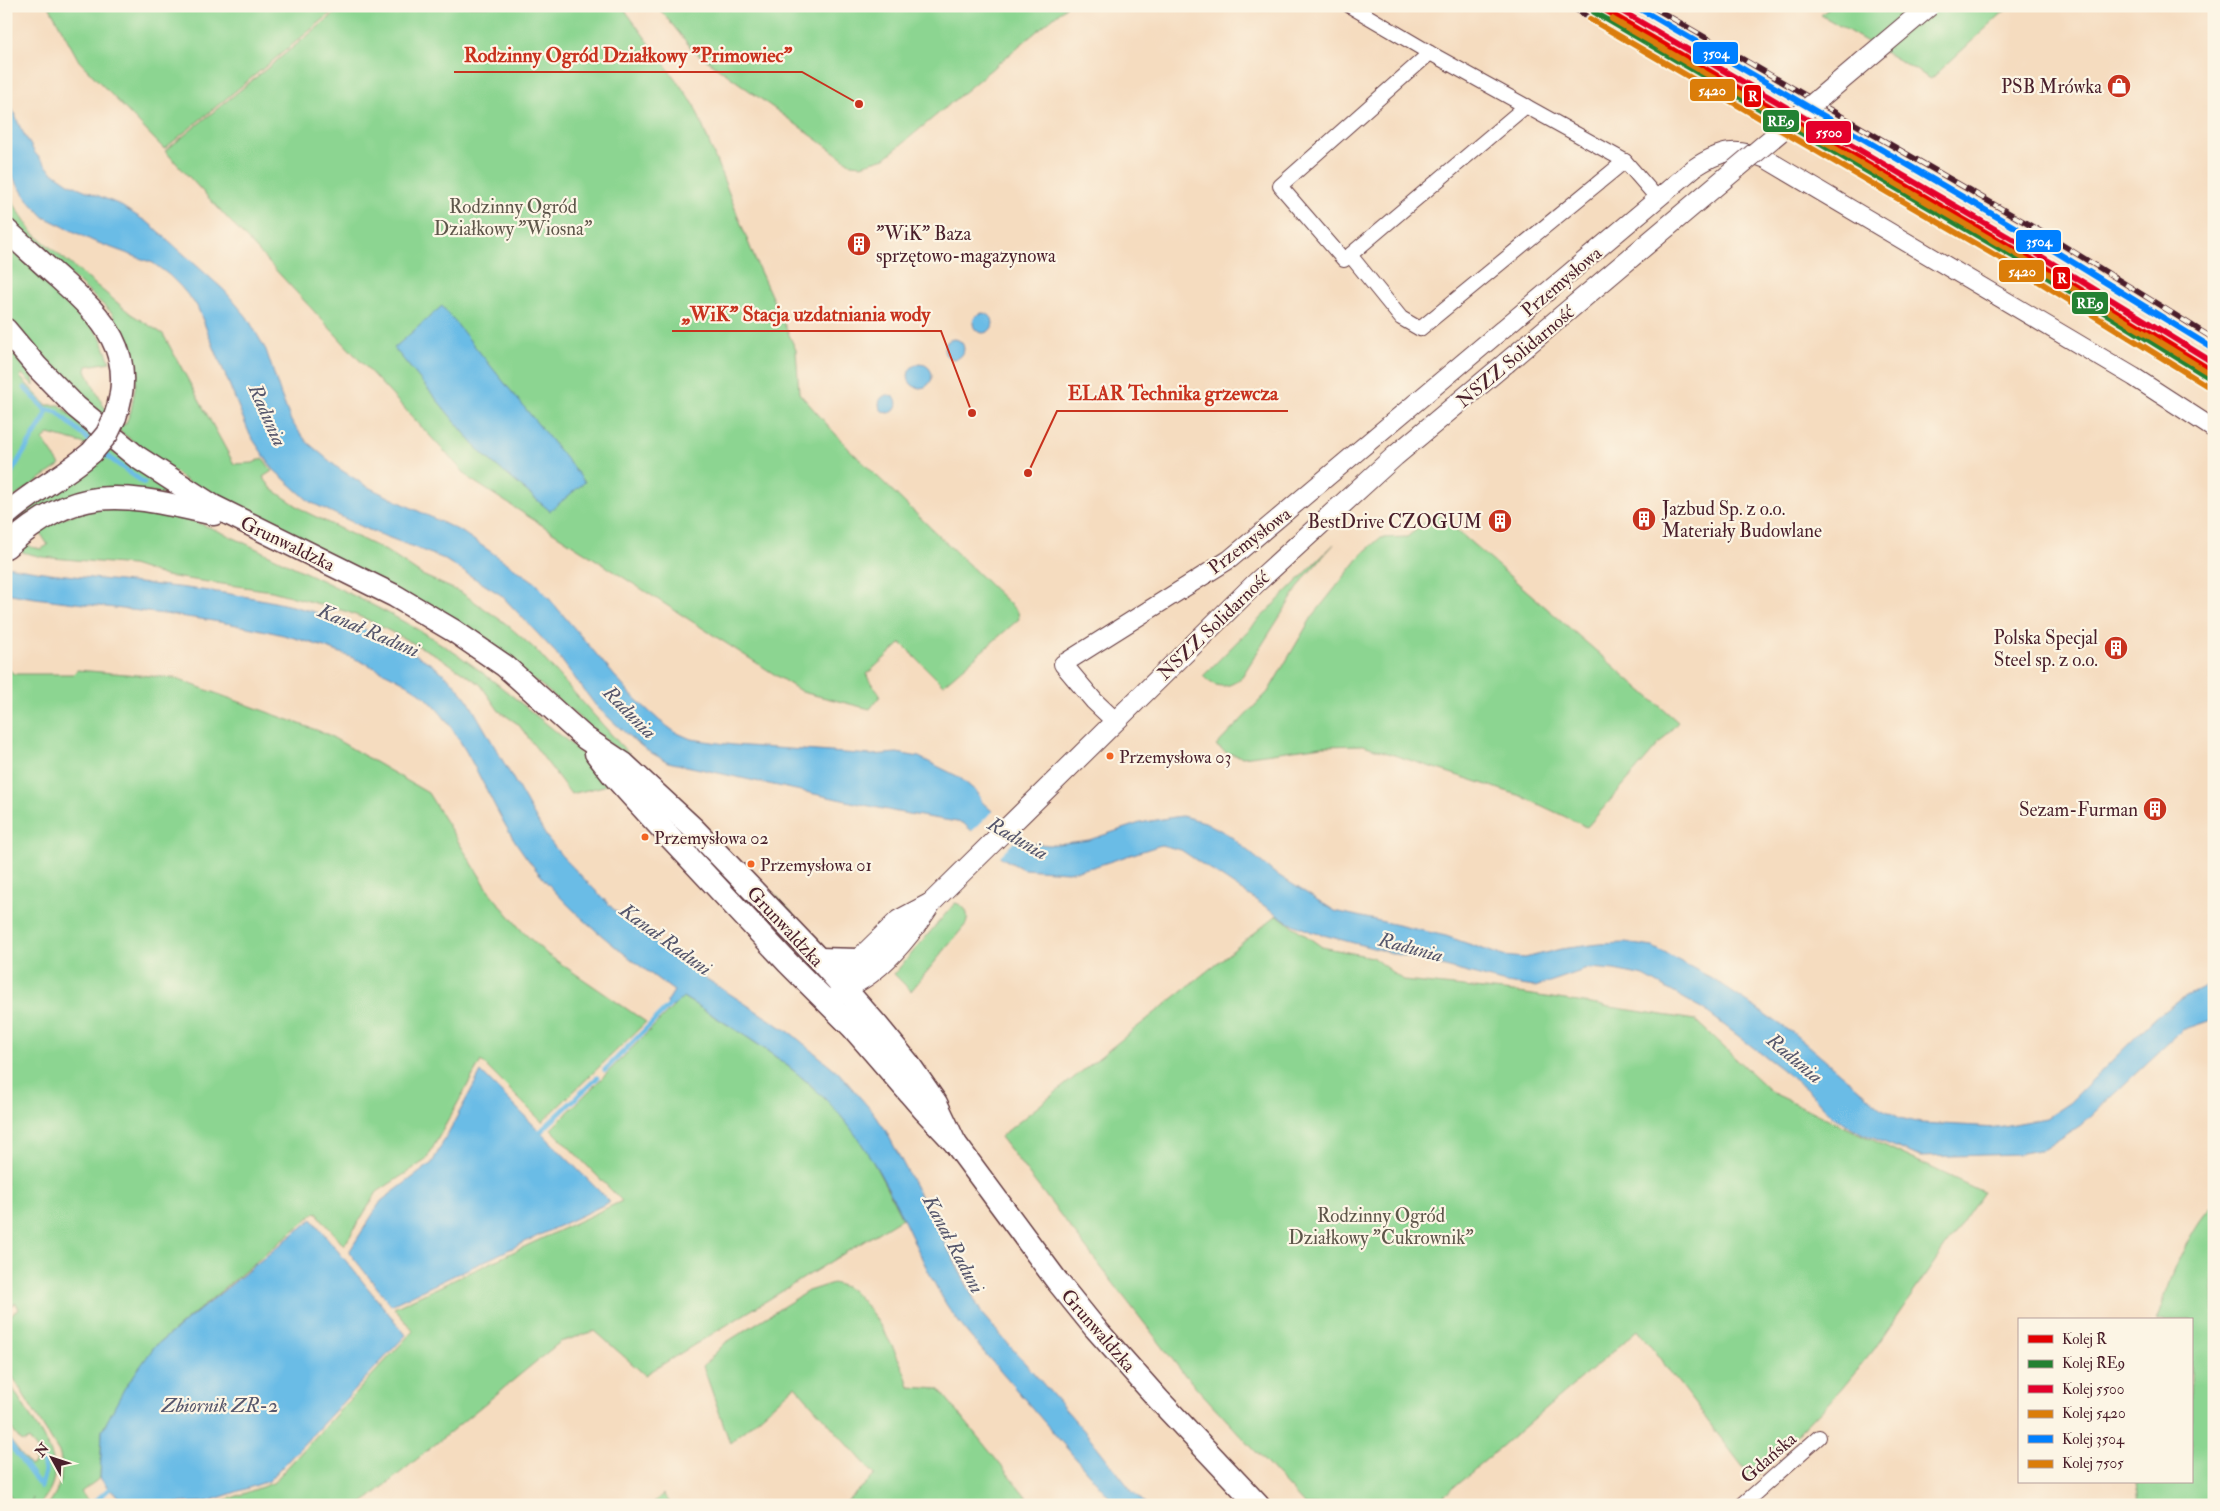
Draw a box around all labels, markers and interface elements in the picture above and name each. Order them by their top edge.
callout: Rodzinny Ogród Działkowy "Primowiec" [454,37,802,72]
line badge: 3504 [1692,41,1739,65]
text: Rodzinny Ogród Działkowy "Primowiec" [464,43,793,69]
text: 3504 [1703,45,1730,62]
shop icon: PSB Mrówka [2106,73,2132,99]
place label: PSB Mrówka [2001,75,2102,99]
line badge: 5420 [1689,78,1736,102]
text: 5420 [1698,82,1726,99]
line badge: R [1743,84,1762,108]
text: R [1748,88,1759,105]
line badge: RE9 [1762,109,1800,133]
text: RE9 [1767,113,1795,130]
line badge: 5500 [1805,120,1852,144]
text: 5500 [1816,124,1842,141]
park label: Rodzinny Ogród Działkowy "Wiosna" [434,195,592,241]
place label: "WiK" Baza sprzętowo-magazynowa [876,222,1056,269]
line badge: 3504 [2015,229,2062,253]
building icon: "WiK" Baza sprzętowo-magazynowa [846,231,872,257]
text: 3504 [2026,233,2053,250]
street label: Przemysłowa [1517,241,1607,322]
line badge: 5420 [1998,259,2045,283]
text: 5420 [2008,263,2036,280]
line badge: R [2052,266,2071,290]
text: R [2057,270,2068,287]
line badge: RE9 [2071,291,2109,315]
text: RE9 [2076,295,2104,312]
callout: „WiK” Stacja uzdatniania wody [672,296,941,331]
street label: NSZZ Solidarność [1452,300,1580,413]
text: „WiK” Stacja uzdatniania wody [681,302,932,328]
callout: ELAR Technika grzewcza [1057,376,1288,411]
water label: Radunia [242,379,292,450]
text: ELAR Technika grzewcza [1068,381,1279,407]
place label: Jazbud Sp. z o.o. Materiały Budowlane [1661,497,1822,543]
street label: Przemysłowa [1203,502,1296,580]
building icon: Jazbud Sp. z o.o. Materiały Budowlane [1631,506,1657,532]
building icon: BestDrive CZOGUM [1487,508,1513,534]
place label: BestDrive CZOGUM [1308,510,1482,534]
street label: Grunwaldzka [236,511,339,577]
street label: NSZZ Solidarność [1153,566,1275,685]
water label: Kanał Raduni [313,598,424,663]
place label: Polska Specjal Steel sp. z o.o. [1993,626,2098,673]
building icon: Polska Specjal Steel sp. z o.o. [2103,635,2129,661]
water label: Radunia [597,680,662,744]
place label: Przemysłowa 03 [1119,746,1232,769]
marker: Przemysłowa 03 [1105,751,1115,761]
building icon: Sezam-Furman [2142,796,2168,822]
place label: Sezam-Furman [2019,798,2138,822]
water label: Radunia [982,811,1052,866]
place label: Przemysłowa 02 [654,827,769,850]
marker: Przemysłowa 02 [640,832,650,842]
place label: Przemysłowa 01 [760,854,872,877]
marker: Przemysłowa 01 [746,859,756,869]
street label: Grunwaldzka [742,881,829,972]
water label: Kanał Raduni [614,897,717,981]
water label: Radunia [1375,927,1446,968]
water label: Radunia [1761,1027,1828,1089]
water label: Kanał Raduni [917,1190,990,1298]
park label: Rodzinny Ogród Działkowy "Cukrownik" [1288,1204,1474,1250]
street label: Grunwaldzka [1056,1284,1141,1377]
legend [2018,1318,2192,1484]
text: Kolej R [2062,1330,2108,1349]
text: Kolej RE9 [2062,1354,2125,1373]
text: Kolej 5500 [2062,1380,2125,1399]
water label: Zbiornik ZR-2 [161,1393,278,1418]
text: Kolej 5420 [2062,1404,2126,1423]
street label: Gdańska [1736,1427,1802,1489]
text: Kolej 3504 [2062,1430,2125,1449]
north arrow [28,1434,78,1484]
text: N [31,1439,53,1461]
text: Kolej 7505 [2062,1454,2124,1473]

